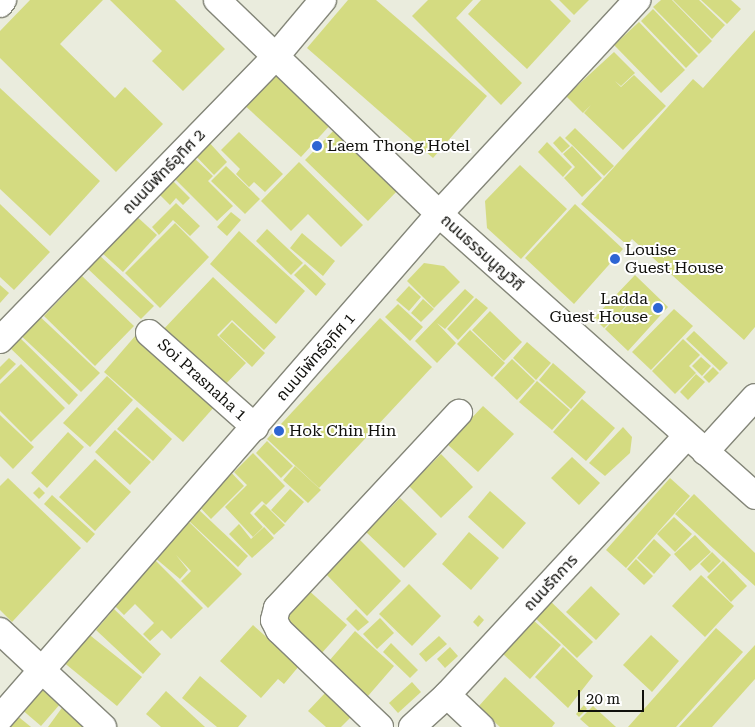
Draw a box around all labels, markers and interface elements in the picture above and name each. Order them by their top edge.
street label: ถนนนิพัทธ์อุทิศ 2 [119,126,209,218]
place label: Laem Thong Hotel [327,136,470,156]
marker: Laem Thong Hotel [311,140,323,152]
street label: ถนนธรรมนูญวิถี [436,211,528,295]
place label: Louise Guest House [625,240,724,278]
marker: Louise Guest House [609,253,621,265]
place label: Ladda Guest House [549,289,648,327]
marker: Ladda Guest House [652,302,664,314]
street label: ถนนนิพัทธ์อุทิศ 1 [272,309,360,405]
street label: Soi Prasnaha 1 [154,335,250,425]
place label: Hok Chin Hin [289,421,396,441]
marker: Hok Chin Hin [273,425,285,437]
street label: ถนนรัถการ [520,551,582,615]
scale bar [580,680,646,712]
text: 20 m [586,690,620,708]

